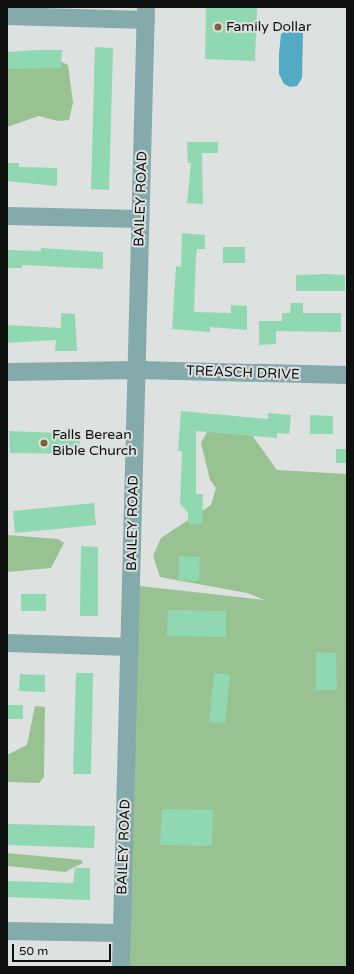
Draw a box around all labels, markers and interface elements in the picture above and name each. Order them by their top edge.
place label: Family Dollar [226,19,311,35]
marker: Family Dollar [213,22,223,32]
street label: BAILEY ROAD [131,151,151,247]
street label: TREASCH DRIVE [186,363,300,383]
place label: Falls Berean Bible Church [52,427,137,460]
marker: Falls Berean Bible Church [39,438,49,448]
street label: BAILEY ROAD [124,475,142,571]
street label: BAILEY ROAD [114,799,134,895]
scale bar [14,936,113,962]
text: 50 m [19,944,48,958]

